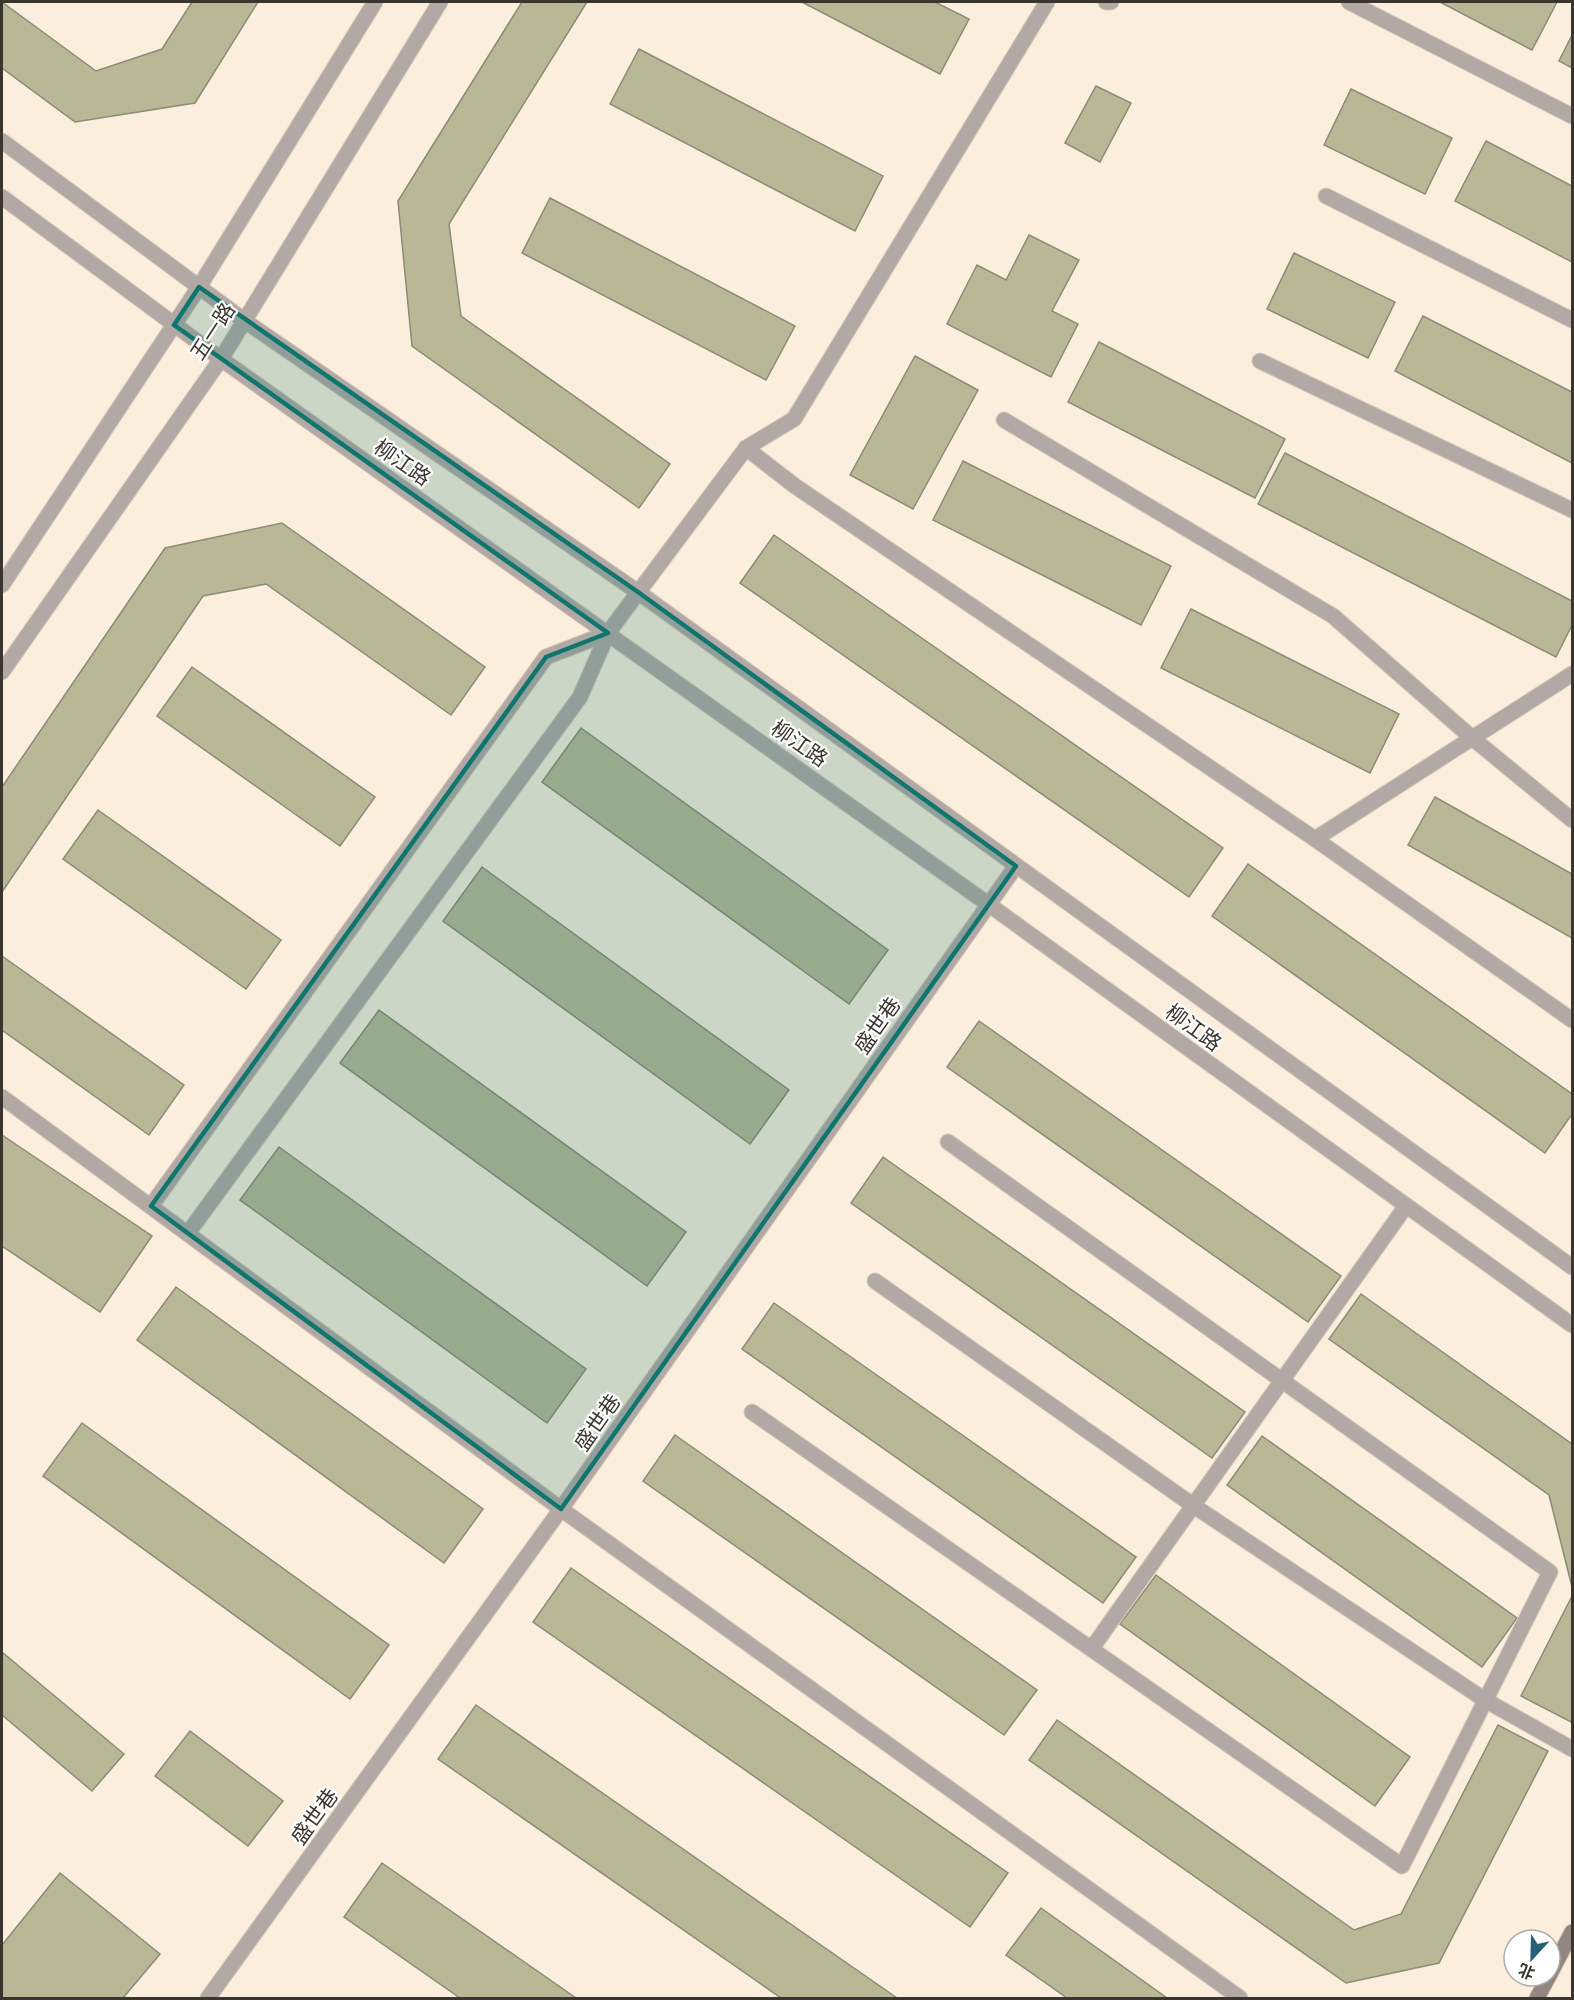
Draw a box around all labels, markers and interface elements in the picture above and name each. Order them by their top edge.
street label: 五一路 [183,297,241,365]
street label: 柳江路 [369,432,437,492]
street label: 柳江路 [766,713,834,773]
street label: 盛世巷 [847,991,907,1059]
street label: 柳江路 [1160,997,1228,1057]
street label: 盛世巷 [567,1388,627,1456]
street label: 盛世巷 [284,1782,344,1850]
north arrow [1502,1928,1562,1988]
text: 北 [1515,1960,1538,1984]

